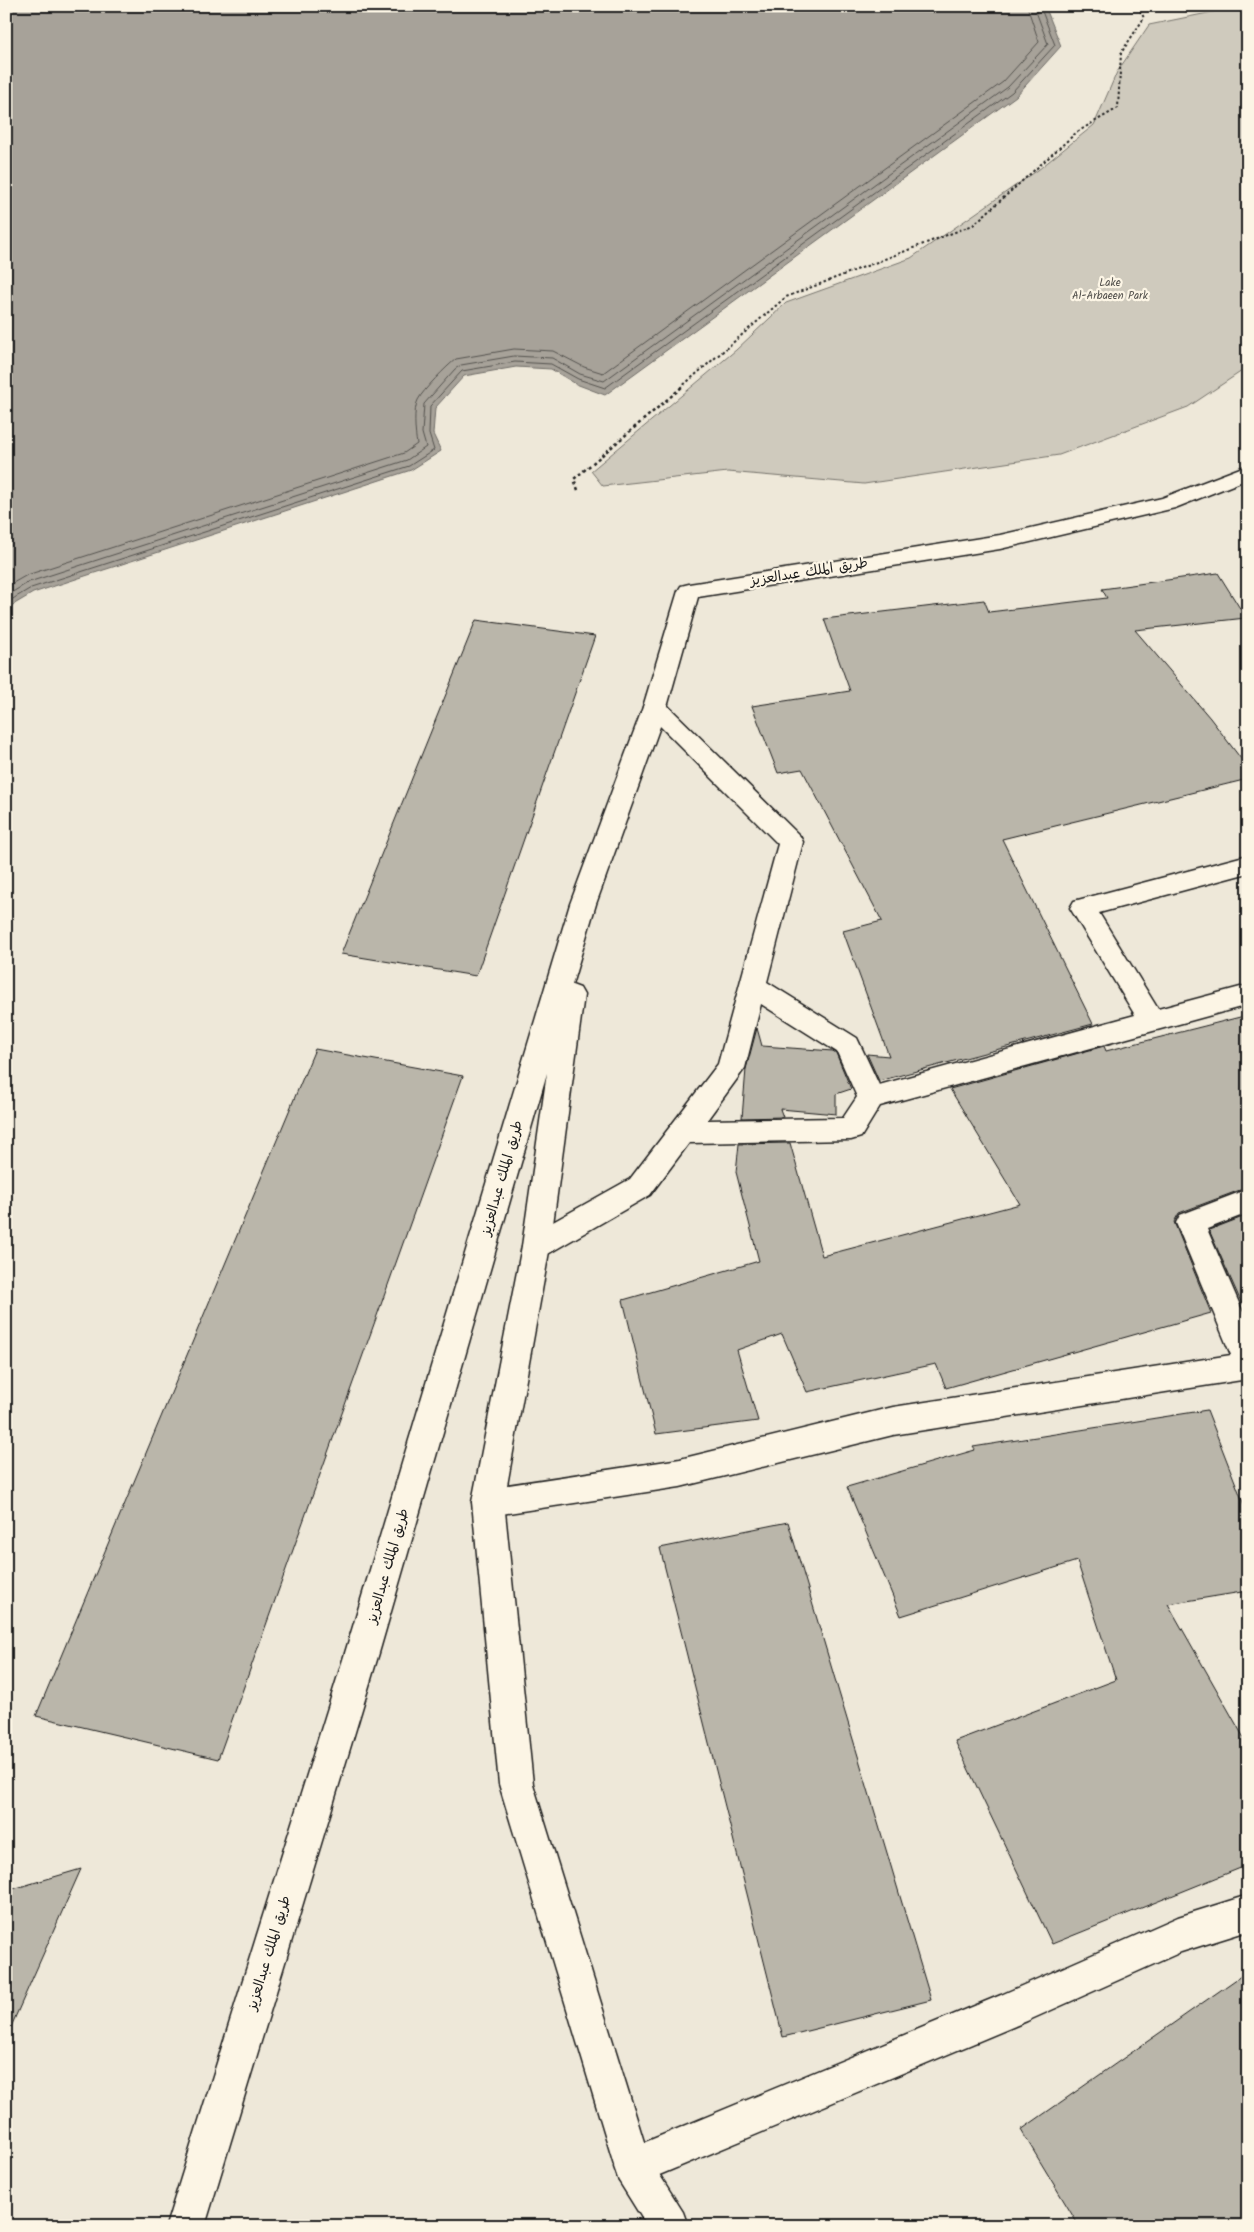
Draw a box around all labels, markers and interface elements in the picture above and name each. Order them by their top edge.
park label: Lake Al-Arbaeen Park [1072,274,1149,305]
street label: طريق الملك عبدالعزيز [748,552,869,592]
street label: طريق الملك عبدالعزيز [475,1118,529,1239]
street label: طريق الملك عبدالعزيز [361,1506,415,1627]
street label: طريق الملك عبدالعزيز [241,1893,297,2014]

